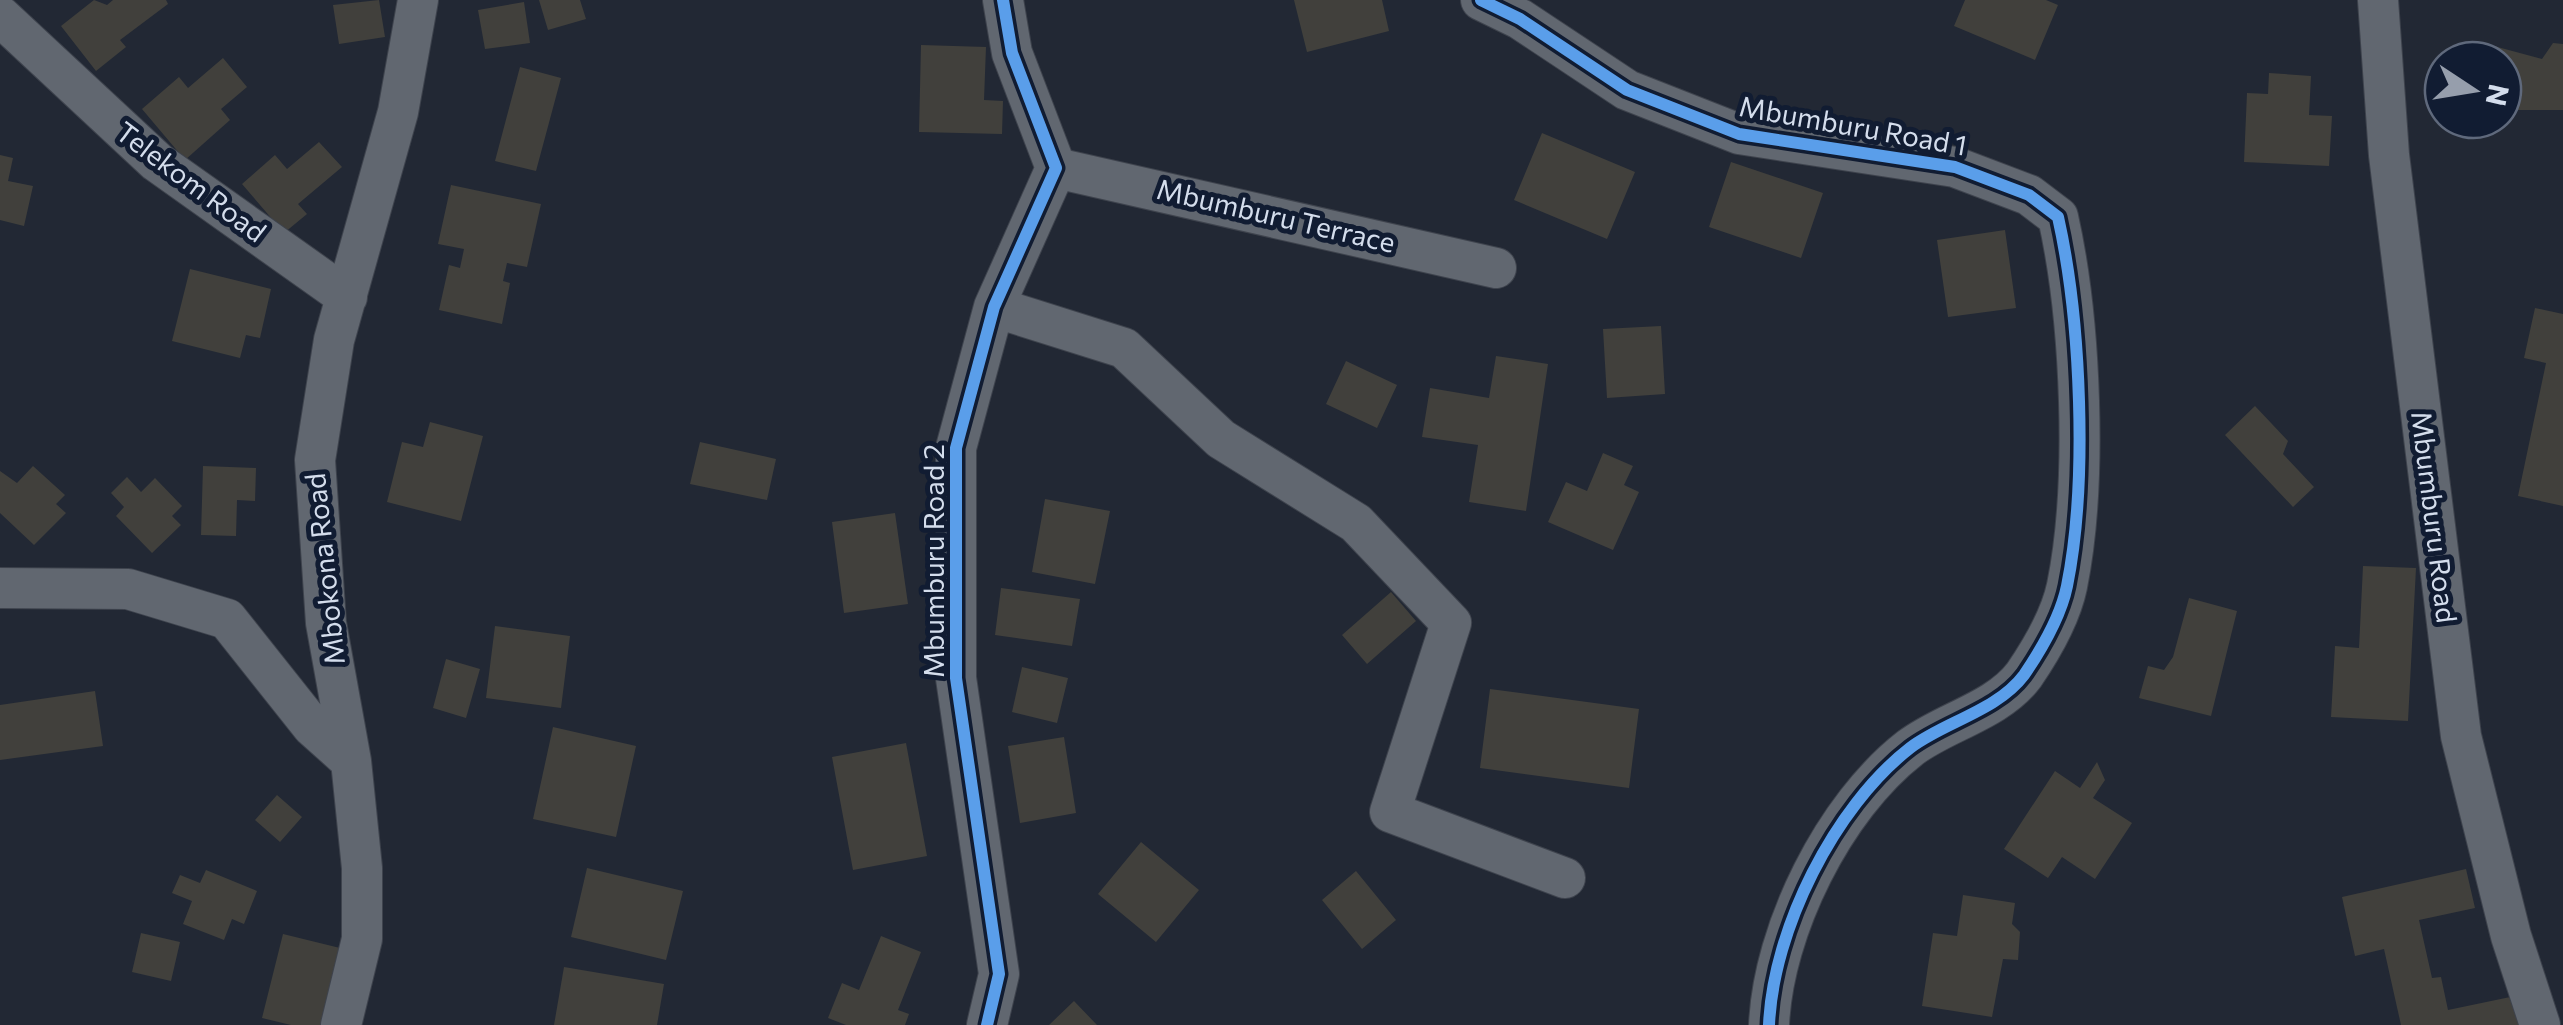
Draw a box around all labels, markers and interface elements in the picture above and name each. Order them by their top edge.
north arrow [2423,40,2523,140]
text: N [2480,82,2517,109]
street label: Mbumburu Road 1 [1737,88,1970,162]
street label: Telekom Road [110,114,273,249]
street label: Mbumburu Terrace [1154,171,1399,259]
street label: Mbumburu Road [2405,409,2465,625]
street label: Mbumburu Road 2 [916,444,950,678]
street label: Mbokona Road [297,471,351,667]

